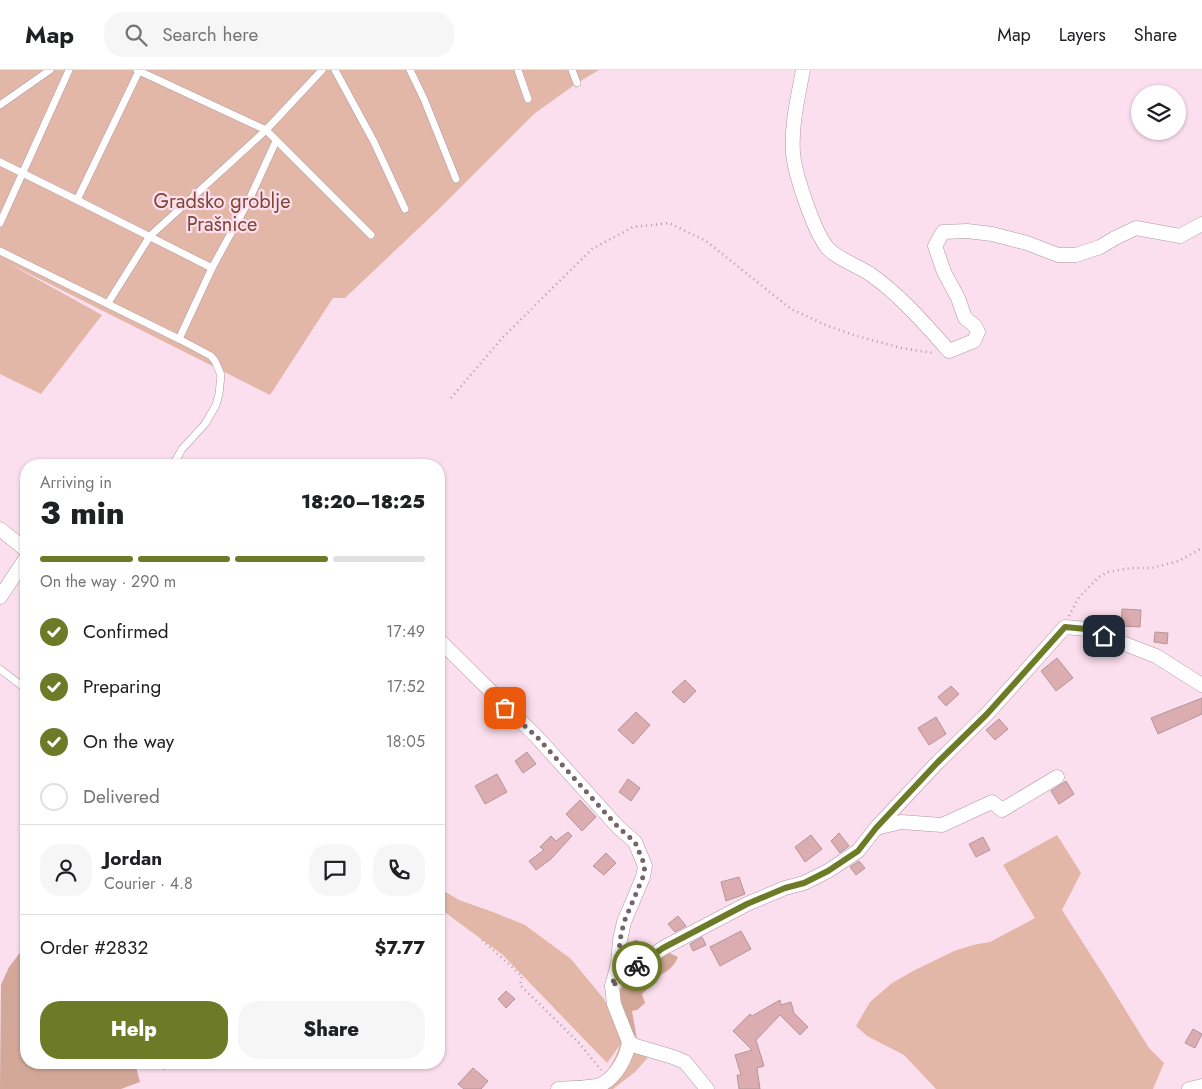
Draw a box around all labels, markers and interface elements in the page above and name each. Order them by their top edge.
search box [104,12,454,57]
text: Map [25,17,74,52]
icon: search [122,21,150,49]
text: Search here [162,21,258,48]
text: Map [997,22,1031,48]
text: Layers [1059,22,1106,48]
text: Share [1134,22,1177,48]
map controls [1131,85,1186,140]
button: layers [1131,85,1186,140]
park label: Gradsko groblje Prašnice [153,187,291,239]
text: Arriving in [40,471,112,494]
text: 18:20–18:25 [301,488,425,515]
text: 3 min [40,490,125,536]
text: On the way · 290 m [40,570,176,593]
pin [1083,615,1125,657]
icon: check [40,618,68,646]
text: Confirmed [83,618,169,645]
text: 17:49 [386,620,425,643]
icon: home [1090,622,1118,650]
icon: check [40,673,68,701]
text: Preparing [83,673,161,700]
text: 17:52 [386,675,425,698]
pin [484,687,526,729]
icon: bag [491,694,519,722]
icon: check [40,728,68,756]
text: On the way [83,728,174,755]
text: 18:05 [386,730,425,753]
text: Delivered [83,783,160,810]
button: person [40,844,92,896]
button: chat [309,844,361,896]
button: phone [373,844,425,896]
text: Jordan [104,845,162,872]
text: Courier · 4.8 [104,872,193,895]
text: Order #2832 [40,934,148,961]
text: $7.77 [375,934,425,961]
courier [612,941,662,991]
icon: bike [623,952,651,980]
button: Help [40,1001,228,1059]
button: Share [238,1001,425,1059]

